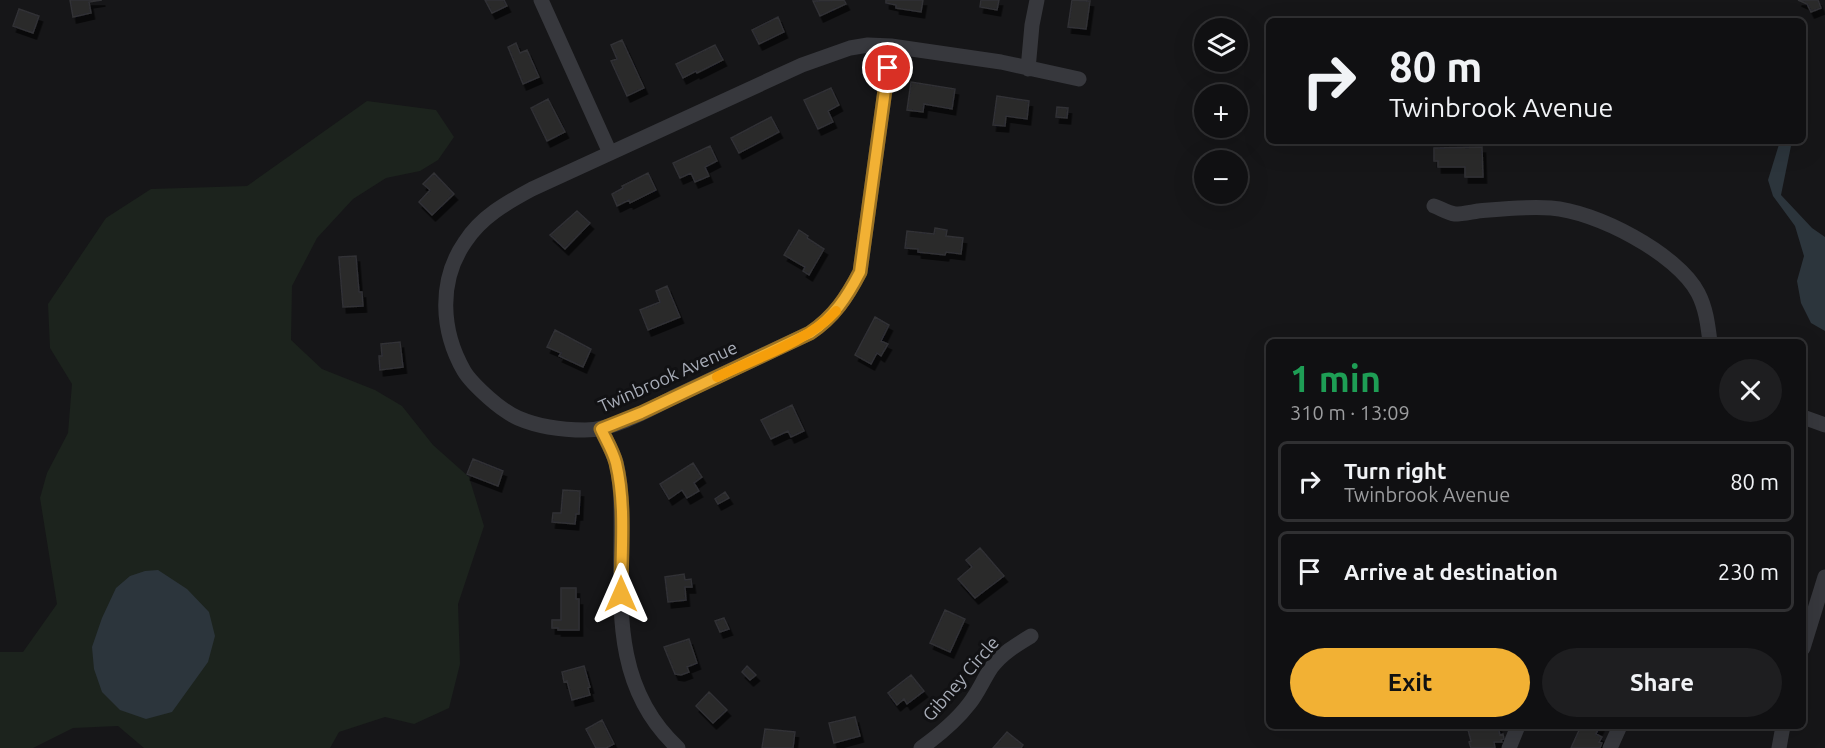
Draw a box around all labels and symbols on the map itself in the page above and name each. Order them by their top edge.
pin [862,42,913,93]
street label: Twinbrook Avenue [595,337,740,416]
position arrow [589,562,653,626]
street label: Gibney Circle [918,632,1002,725]

